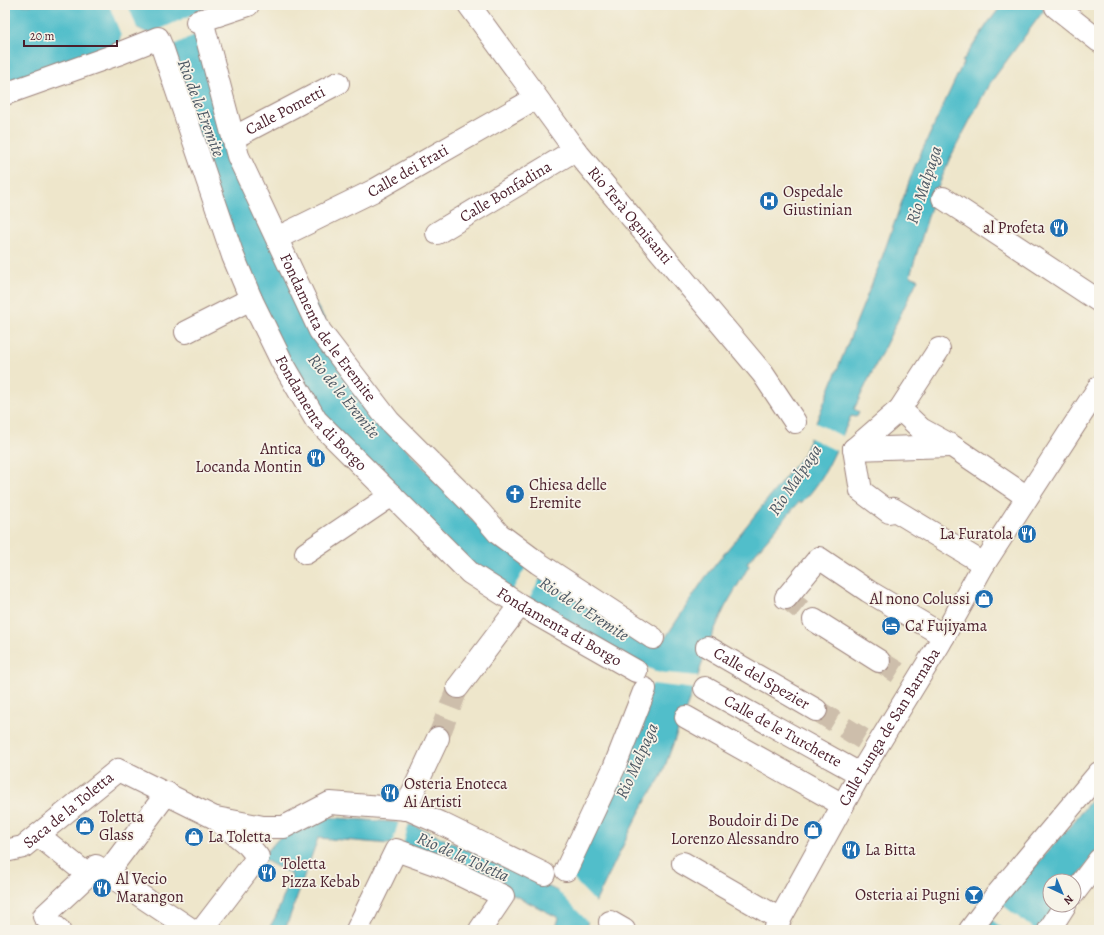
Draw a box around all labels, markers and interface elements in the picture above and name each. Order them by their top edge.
scale bar [24,22,117,48]
text: 20 m [30,28,54,44]
water label: Rio de le Eremite [172,56,230,160]
street label: Calle Pometti [241,81,329,141]
street label: Calle dei Frati [363,139,452,203]
water label: Rio Malpaga [901,143,947,227]
street label: Calle Bonfadina [455,155,556,228]
street label: Rio Terà Ognisanti [582,162,677,269]
place label: Ospedale Giustinian [783,181,852,221]
hospital icon: Ospedale Giustinian [758,190,780,212]
place label: al Profeta [983,217,1046,239]
restaurant icon: al Profeta [1048,217,1070,239]
street label: Fondamenta de le Eremite [274,250,381,406]
water label: Rio de le Eremite [303,349,385,443]
street label: Fondamenta di Borgo [269,352,372,476]
place label: Antica Locanda Montin [195,438,303,478]
water label: Rio Malpaga [763,440,827,520]
restaurant icon: Antica Locanda Montin [305,447,327,469]
place label: Chiesa delle Eremite [529,474,607,514]
church icon: Chiesa delle Eremite [504,483,526,505]
place label: La Furatola [939,523,1014,545]
restaurant icon: La Furatola [1016,523,1038,545]
water label: Rio de le Eremite [535,571,633,647]
street label: Fondamenta di Borgo [492,582,626,672]
place label: Al nono Colussi [869,588,970,610]
shop icon: Al nono Colussi [973,588,995,610]
hotel icon: Ca' Fujiyama [880,615,902,637]
place label: Ca' Fujiyama [905,615,988,637]
street label: Calle del Spezier [709,642,814,715]
street label: Calle Lunga de San Barnaba [833,643,946,810]
street label: Calle de le Turchette [720,690,846,773]
water label: Rio Malpaga [610,719,664,803]
street label: Saca de la Toletta [18,766,119,854]
place label: Osteria Enoteca Ai Artisti [403,773,508,813]
restaurant icon: Osteria Enoteca Ai Artisti [379,782,401,804]
place label: Toletta Glass [99,806,144,846]
place label: Boudoir di De Lorenzo Alessandro [671,810,799,850]
shop icon: Toletta Glass [74,815,96,837]
shop icon: Boudoir di De Lorenzo Alessandro [802,819,824,841]
shop icon: La Toletta [183,826,205,848]
place label: La Toletta [208,826,272,848]
water label: Rio de la Toletta [413,826,513,888]
restaurant icon: La Bitta [840,839,862,861]
place label: La Bitta [865,839,916,861]
place label: Toletta Pizza Kebab [281,853,360,893]
restaurant icon: Toletta Pizza Kebab [256,862,278,884]
place label: Al Vecio Marangon [115,868,184,908]
north arrow [1042,873,1082,913]
restaurant icon: Al Vecio Marangon [91,877,113,899]
place label: Osteria ai Pugni [855,884,960,906]
bar icon: Osteria ai Pugni [963,884,985,906]
text: N [1061,892,1077,908]

